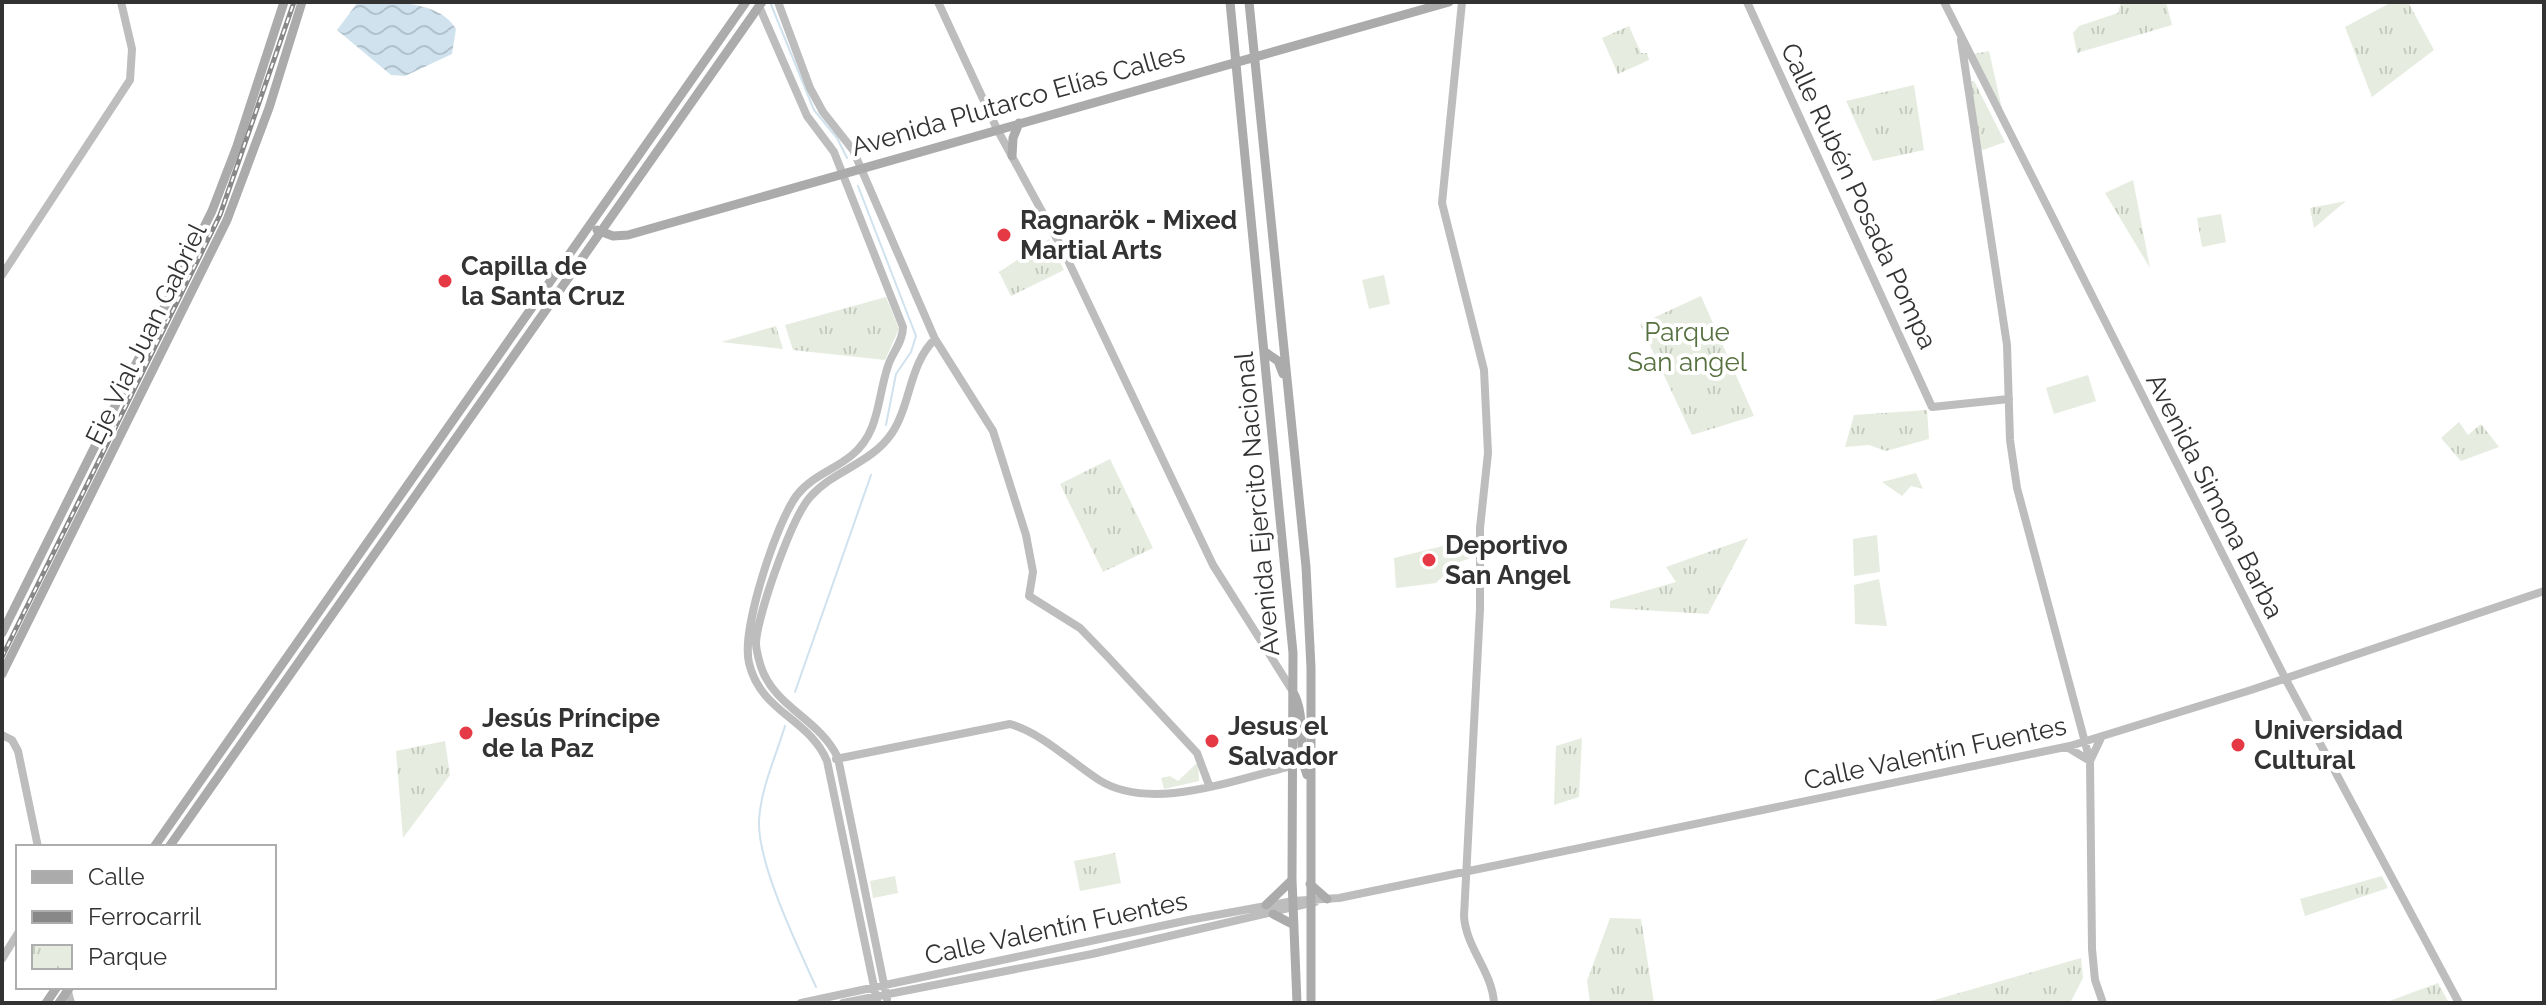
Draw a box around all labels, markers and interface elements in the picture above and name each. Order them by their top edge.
street label: Avenida Plutarco Elías Calles [848,38,1188,162]
street label: Calle Rubén Posada Pompa [1775,38,1943,354]
place label: Ragnarök - Mixed Martial Arts [1020,205,1237,265]
street label: Eje Vial Juan Gabriel [79,218,213,449]
marker: Ragnarök - Mixed Martial Arts [995,226,1013,244]
place label: Capilla de la Santa Cruz [461,251,625,311]
marker: Capilla de la Santa Cruz [436,272,454,290]
park label: Parque San angel [1627,317,1748,377]
street label: Avenida Ejercito Nacional [1229,350,1285,657]
street label: Avenida Simona Barba [2140,369,2290,623]
place label: Deportivo San Angel [1445,530,1571,590]
marker: Deportivo San Angel [1420,551,1438,569]
place label: Jesús Príncipe de la Paz [482,703,660,763]
place label: Jesus el Salvador [1228,711,1338,771]
street label: Calle Valentín Fuentes [1801,711,2069,795]
place label: Universidad Cultural [2254,715,2403,775]
marker: Jesús Príncipe de la Paz [457,724,475,742]
marker: Jesus el Salvador [1203,732,1221,750]
marker: Universidad Cultural [2229,736,2247,754]
legend [16,845,276,989]
text: Calle [88,862,145,891]
street label: Calle Valentín Fuentes [922,886,1190,970]
text: Ferrocarril [88,902,202,931]
text: Parque [88,942,167,971]

